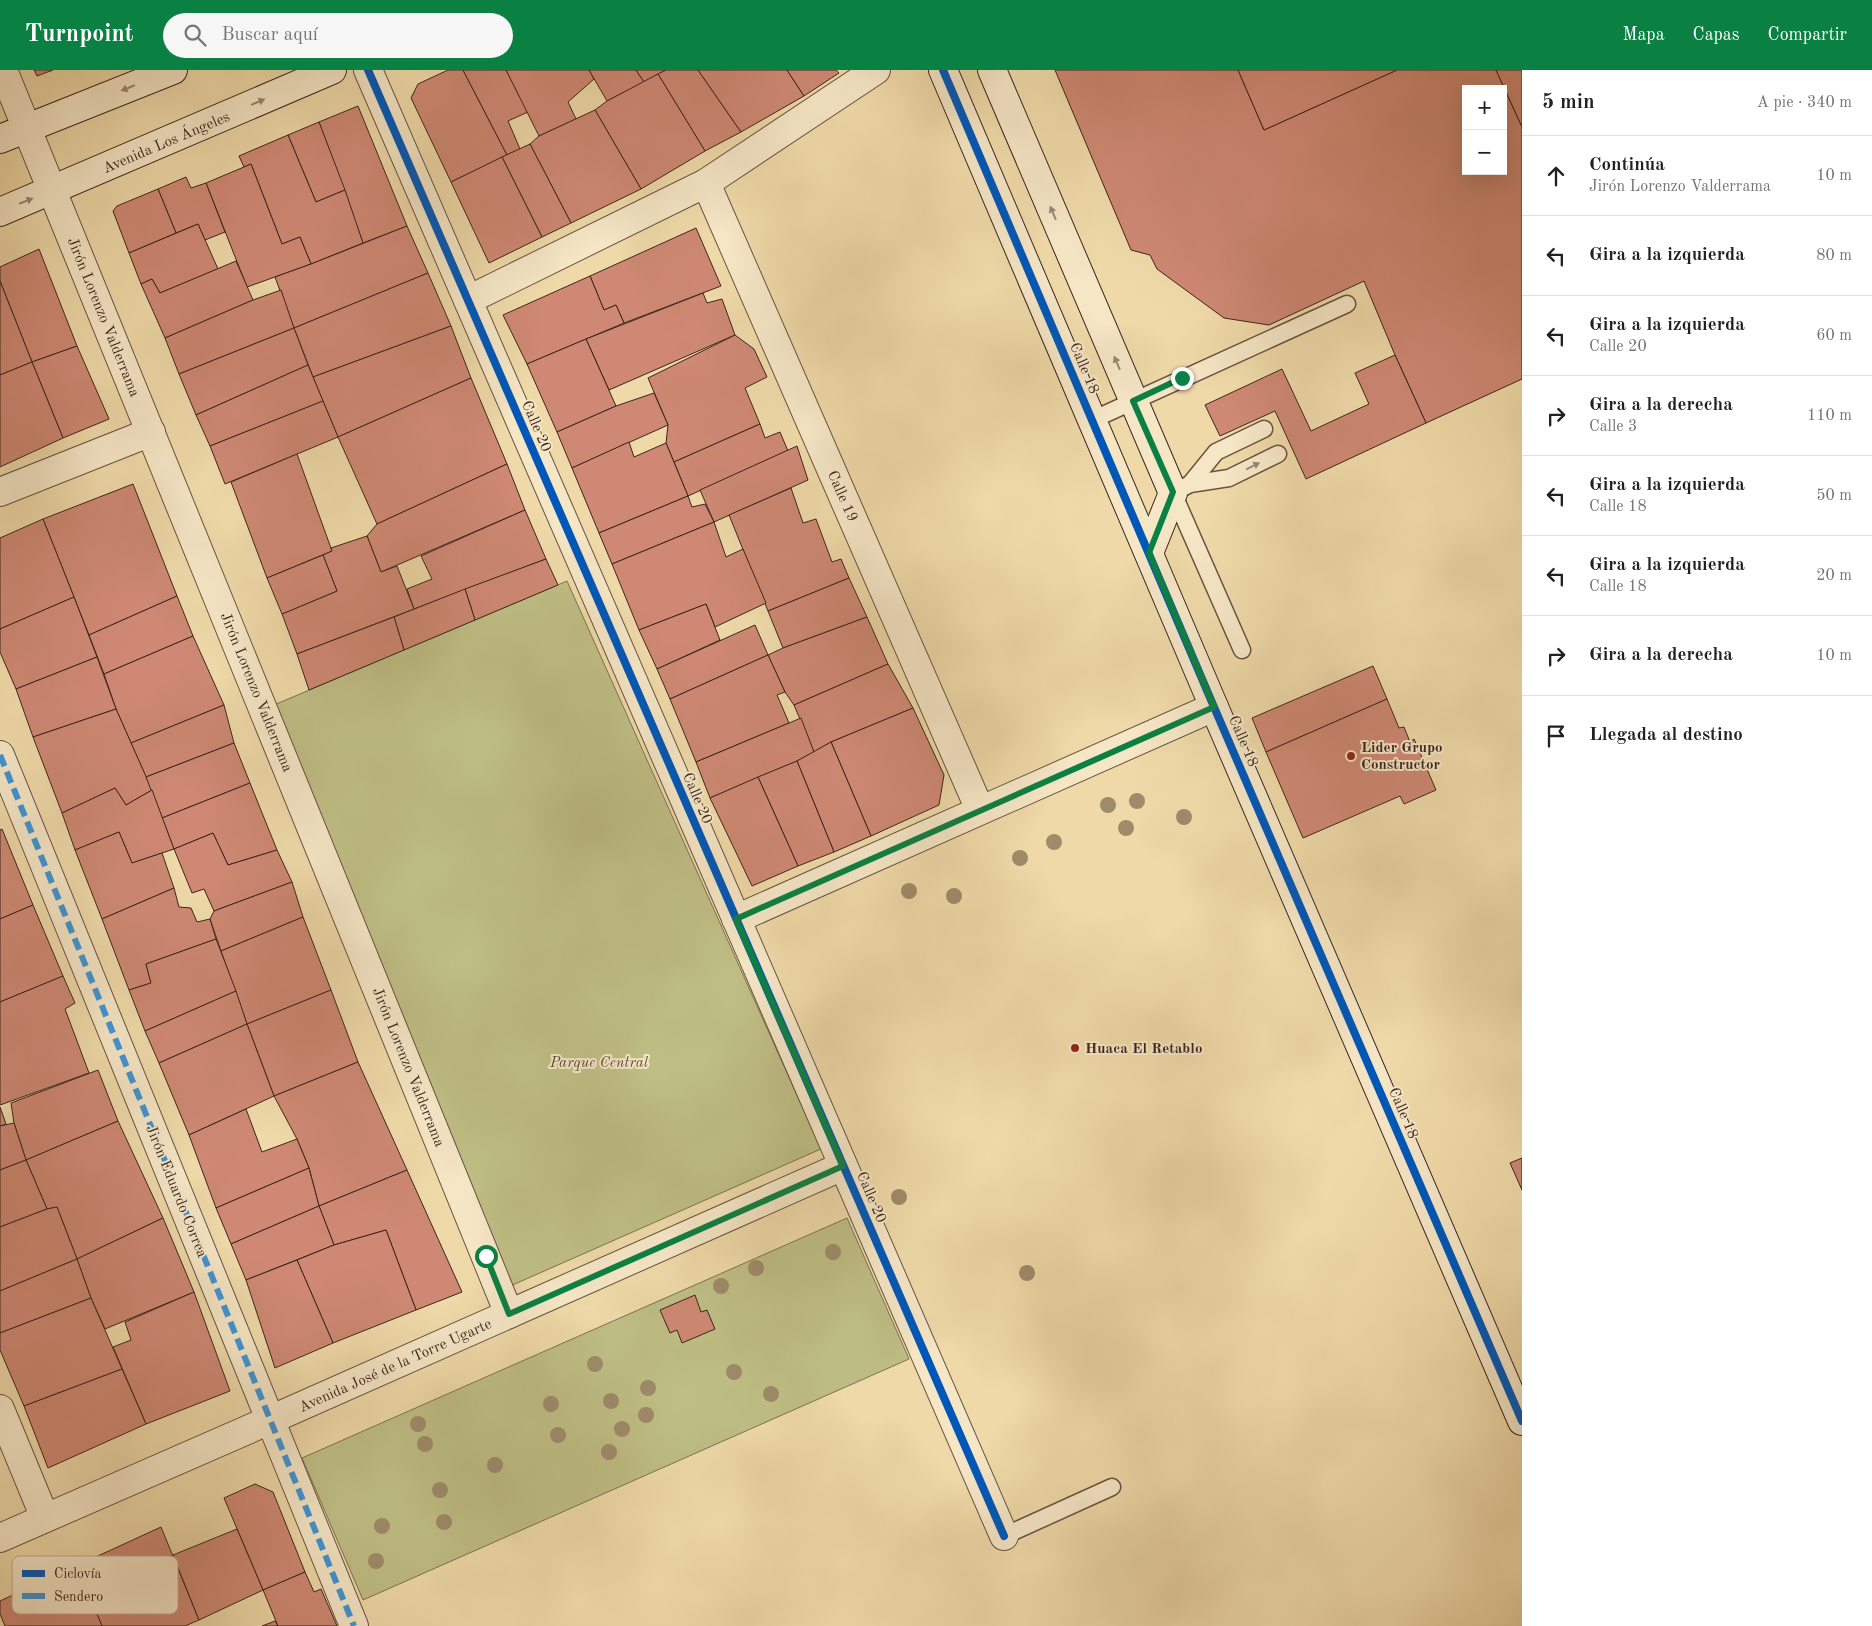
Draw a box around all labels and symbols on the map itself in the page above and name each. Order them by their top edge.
one-way arrow [120,84,135,92]
one-way arrow [251,98,265,106]
street label: Avenida Los Ángeles [100,107,232,177]
one-way arrow [19,197,33,205]
one-way arrow [1048,206,1056,220]
street label: Jirón Lorenzo Valderrama [64,236,142,400]
street label: Calle 18 [1066,341,1101,396]
one-way arrow [1112,356,1120,370]
route end [1171,367,1194,390]
street label: Calle 20 [518,399,553,454]
one-way arrow [1246,462,1261,470]
street label: Calle 19 [824,469,859,524]
street label: Jirón Lorenzo Valderrama [217,611,295,775]
street label: Calle 18 [1225,714,1260,769]
place label: Lider Grupo Constructor [1361,741,1443,773]
marker: Lider Grupo Constructor [1345,750,1357,762]
street label: Calle 20 [679,771,714,826]
street label: Jirón Lorenzo Valderrama [369,986,447,1150]
marker: Huaca El Retablo [1069,1042,1081,1054]
place label: Huaca El Retablo [1085,1042,1202,1057]
park label: Parque Central [549,1056,649,1071]
street label: Calle 18 [1385,1086,1420,1141]
street label: Jirón Eduardo Correa [142,1123,209,1260]
street label: Calle 20 [853,1170,888,1225]
route start [475,1245,498,1268]
street label: Avenida José de la Torre Ugarte [297,1317,494,1416]
legend [12,1556,178,1614]
text: Ciclovía [54,1567,102,1581]
text: Sendero [54,1590,103,1604]

